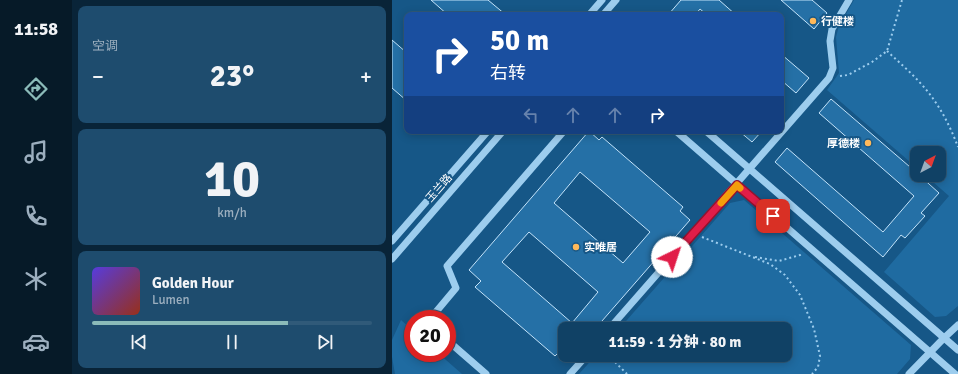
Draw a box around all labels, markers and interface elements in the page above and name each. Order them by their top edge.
place label: 行健楼 [821,15,854,28]
marker: 行健楼 [808,16,818,26]
text: 11:58 [14,18,58,40]
text: 50 m [490,24,549,58]
icon: right [424,28,476,80]
text: 空调 [92,38,118,54]
text: 23° [210,58,254,95]
text: 右转 [490,62,526,84]
text: − [92,63,104,90]
text: + [360,63,372,90]
icon: directions [22,75,50,103]
icon: left [520,104,542,126]
icon: ahead [562,104,584,126]
icon: ahead [604,104,626,126]
icon: right [646,104,668,126]
place label: 厚德楼 [827,137,860,150]
icon: music [22,138,50,166]
marker: 厚德楼 [863,138,873,148]
north arrow [910,146,946,182]
map controls [910,146,946,182]
text: 10 [204,147,260,211]
street label: 玉兰路 [423,171,455,205]
pin [756,199,790,233]
icon: phone [22,202,50,230]
text: km/h [217,205,247,221]
icon: arrive [762,205,784,227]
position arrow [651,236,693,278]
place label: 实唯居 [584,241,617,254]
marker: 实唯居 [571,242,581,252]
icon: climate [22,265,50,293]
text: Golden Hour [152,274,234,292]
text: Lumen [152,292,190,308]
speed limit sign: 20 [404,310,456,362]
icon: car [22,328,50,356]
icon: previous [128,331,150,353]
icon: pause [221,331,243,353]
icon: next [314,331,336,353]
text: 11:59 · 1 分钟 · 80 m [609,333,741,351]

